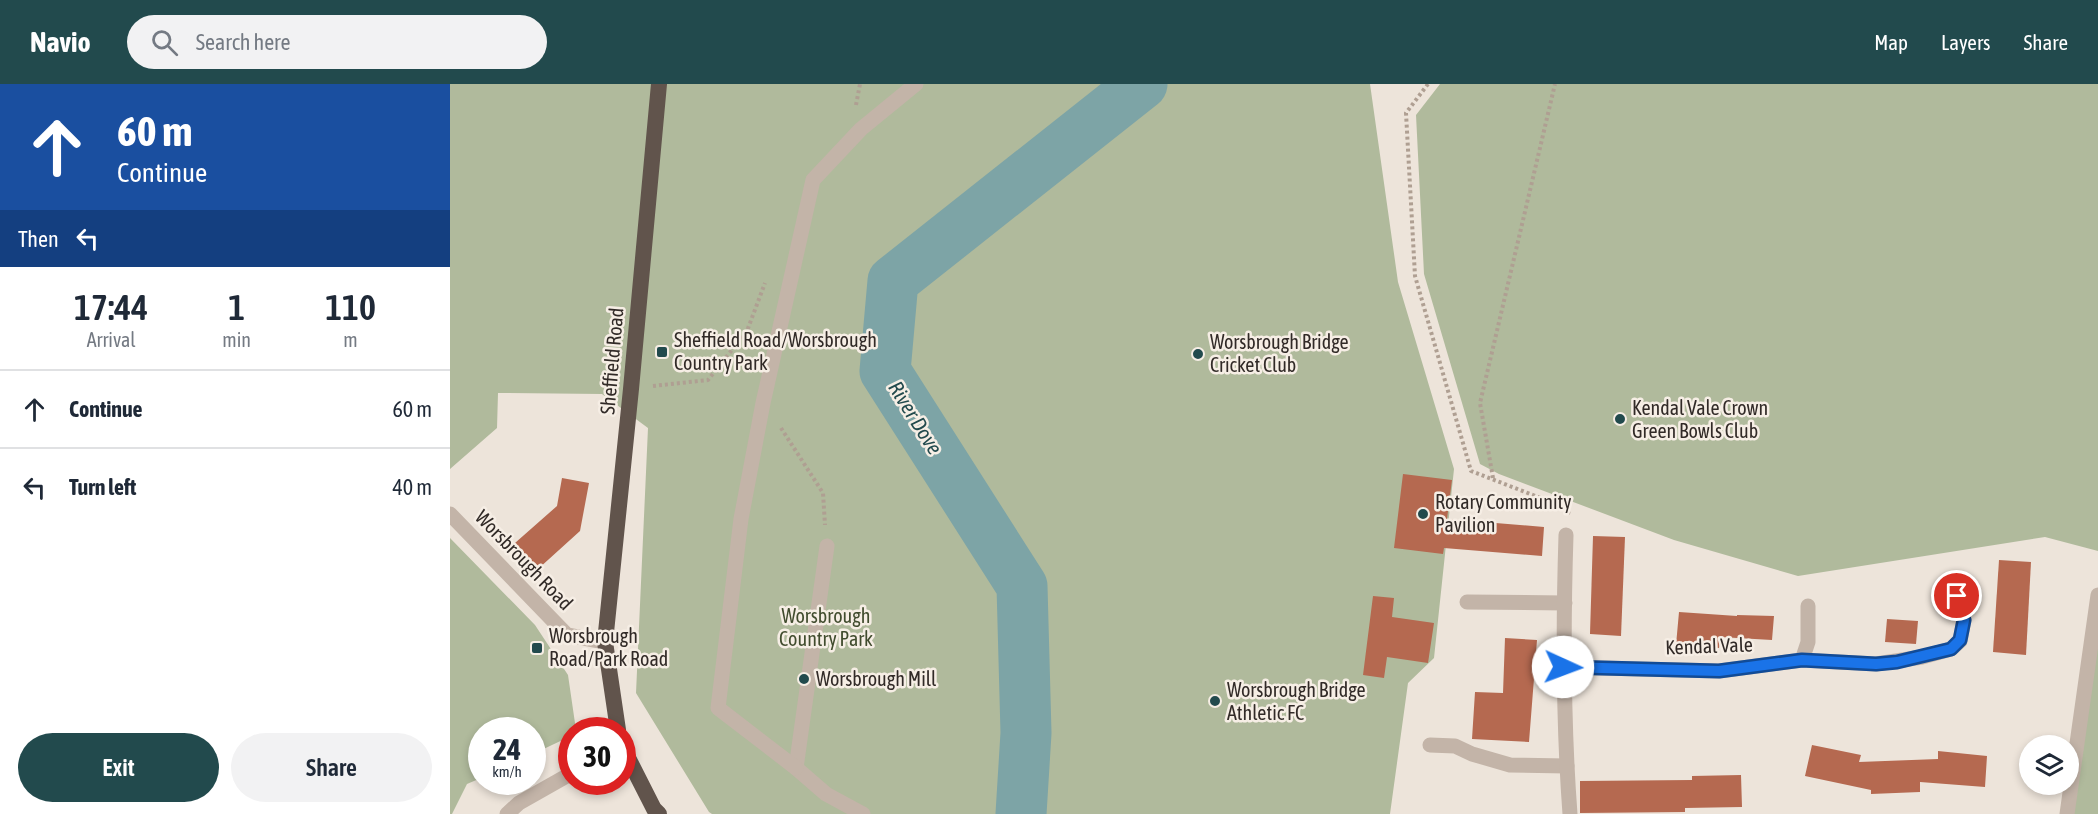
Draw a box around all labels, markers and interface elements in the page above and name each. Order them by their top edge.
search box [127,15,547,69]
text: Navio [30,26,91,58]
icon: search [148,26,181,59]
text: Search here [196,29,291,55]
text: Map [1874,30,1908,54]
text: Layers [1941,30,1991,54]
text: Share [2024,30,2068,54]
text: 60 m [117,107,192,155]
icon: ahead [18,108,96,186]
text: Continue [117,157,207,188]
icon: left [71,222,104,255]
text: Then [18,226,59,252]
text: 17:44 [74,286,148,328]
text: 1 [228,286,245,328]
text: 110 [325,286,376,328]
street label: Sheffield Road [595,307,628,415]
text: Arrival [87,328,136,351]
text: min [222,328,251,351]
text: m [343,328,358,351]
place label: Sheffield Road/Worsbrough Country Park [674,328,877,374]
place label: Worsbrough Bridge Cricket Club [1210,330,1348,376]
marker: Sheffield Road/Worsbrough Country Park [655,345,669,359]
marker: Worsbrough Bridge Cricket Club [1191,347,1205,361]
water label: River Dove [884,376,948,459]
icon: ahead [18,393,51,426]
text: Continue [69,396,143,422]
text: 60 m [392,396,432,422]
place label: Kendal Vale Crown Green Bowls Club [1632,396,1768,442]
marker: Kendal Vale Crown Green Bowls Club [1613,412,1627,426]
icon: left [18,471,51,504]
text: Turn left [69,474,136,500]
text: 40 m [392,474,432,500]
place label: Rotary Community Pavilion [1435,490,1572,536]
street label: Worsbrough Road [471,505,578,614]
marker: Rotary Community Pavilion [1416,507,1430,521]
pin [1931,570,1982,621]
icon: arrive [1940,579,1973,612]
park label: Worsbrough Country Park [779,604,873,650]
place label: Worsbrough Road/Park Road [549,624,668,670]
street label: Kendal Vale [1665,632,1753,659]
position arrow [1531,635,1595,699]
marker: Worsbrough Road/Park Road [530,641,544,655]
place label: Worsbrough Mill [816,667,937,690]
marker: Worsbrough Mill [797,672,811,686]
place label: Worsbrough Bridge Athletic FC [1227,678,1365,724]
marker: Worsbrough Bridge Athletic FC [1208,694,1222,708]
speed limit sign: 30 [558,717,636,795]
text: 24 [493,732,521,766]
button: Exit [18,733,219,802]
button: Share [231,733,432,802]
map controls [2019,735,2079,795]
button: layers [2019,735,2079,795]
text: km/h [492,763,522,780]

